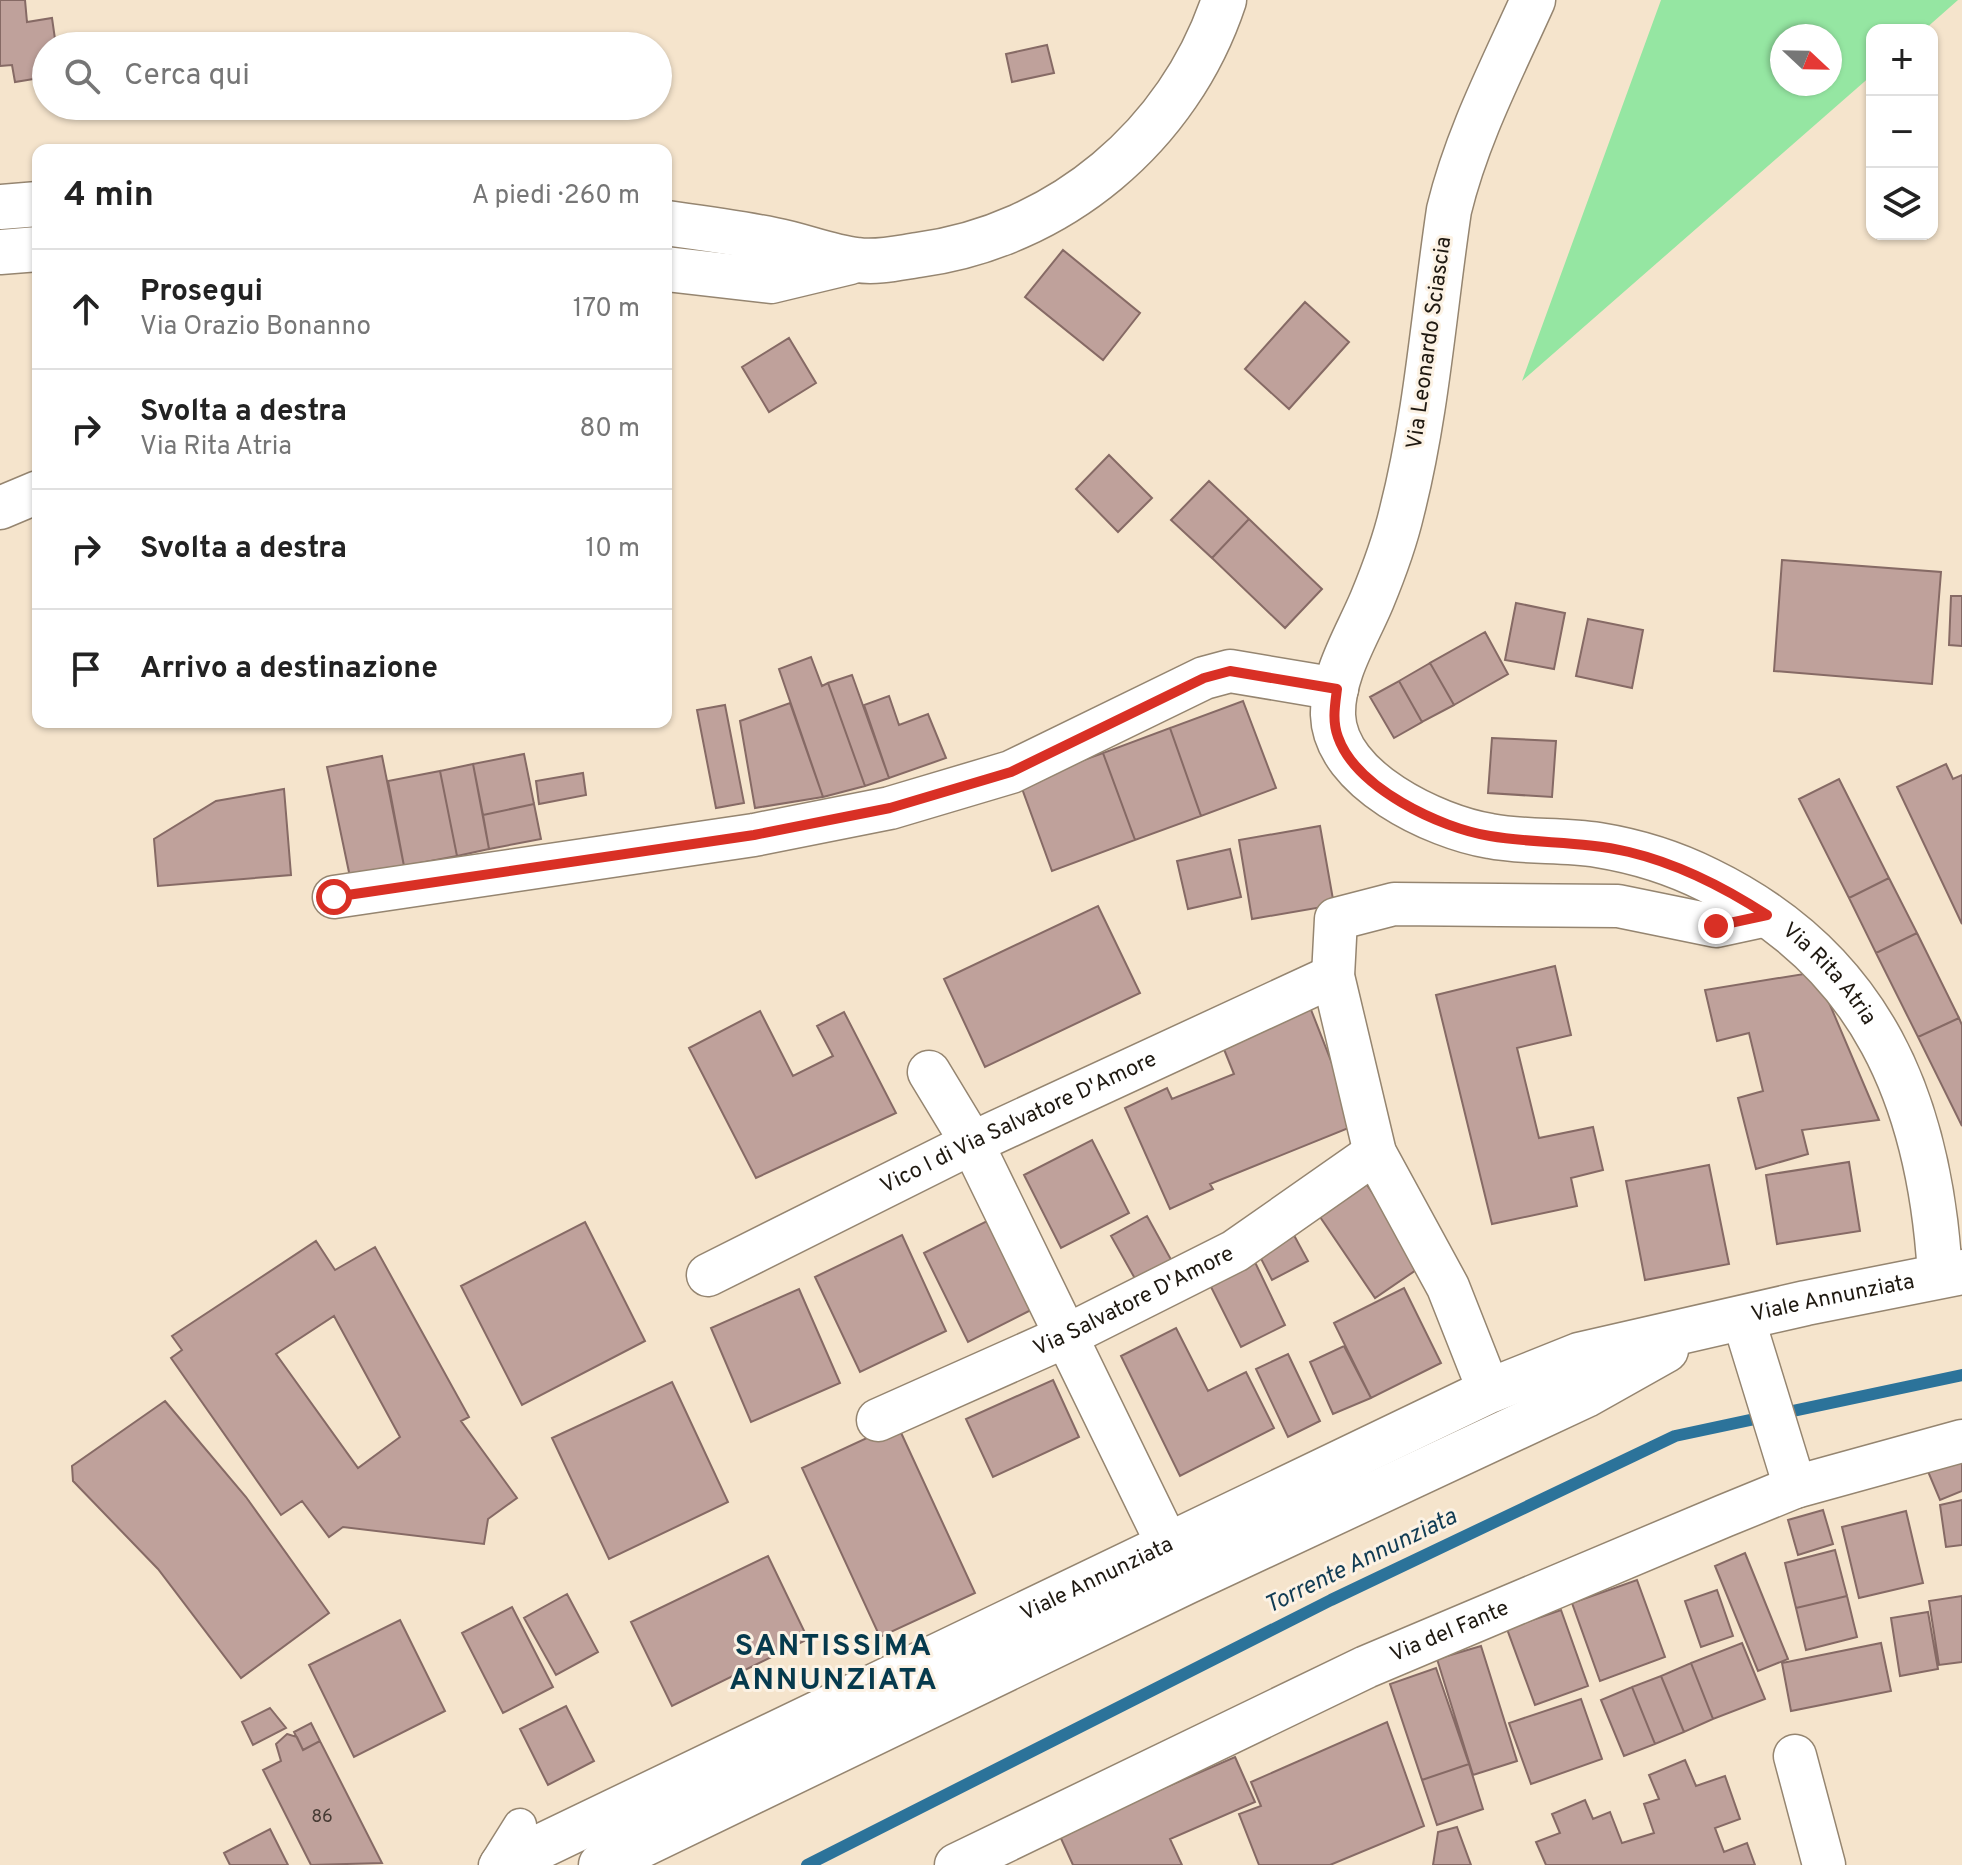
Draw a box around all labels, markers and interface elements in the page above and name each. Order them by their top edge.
north arrow [1770,24,1842,96]
map controls [1866,24,1938,240]
button: + [1866,24,1938,96]
search box [32,32,672,120]
icon: search [60,54,104,98]
text: Cerca qui [124,58,250,95]
button: − [1866,96,1938,168]
button: layers [1866,168,1938,240]
text: 4 min [64,175,154,218]
text: A piedi · 260 m [472,180,640,213]
street label: Via Leonardo Sciascia [1402,235,1458,451]
text: Prosegui [140,274,263,311]
icon: ahead [64,287,108,331]
text: 170 m [573,293,640,326]
text: Via Orazio Bonanno [140,311,371,344]
text: Svolta a destra [140,394,347,431]
icon: right [64,407,108,451]
text: 80 m [580,413,640,446]
text: Via Rita Atria [140,431,292,464]
icon: right [64,527,108,571]
text: Svolta a destra [140,531,347,568]
text: 10 m [585,533,640,566]
icon: arrive [64,647,108,691]
text: Arrivo a destinazione [140,651,438,688]
route start [316,879,352,915]
route end [1698,908,1734,944]
street label: Via Rita Atria [1776,917,1882,1030]
street label: Vico I di Via Salvatore D'Amore [876,1046,1161,1200]
street label: Via Salvatore D'Amore [1029,1240,1238,1362]
street label: Viale Annunziata [1749,1268,1917,1329]
water label: Torrente Annunziata [1260,1502,1463,1622]
street label: Viale Annunziata [1016,1531,1178,1627]
street label: Via del Fante [1386,1595,1513,1669]
district label: SANTISSIMA ANNUNZIATA [729,1629,939,1700]
house number: 86 [311,1806,333,1829]

